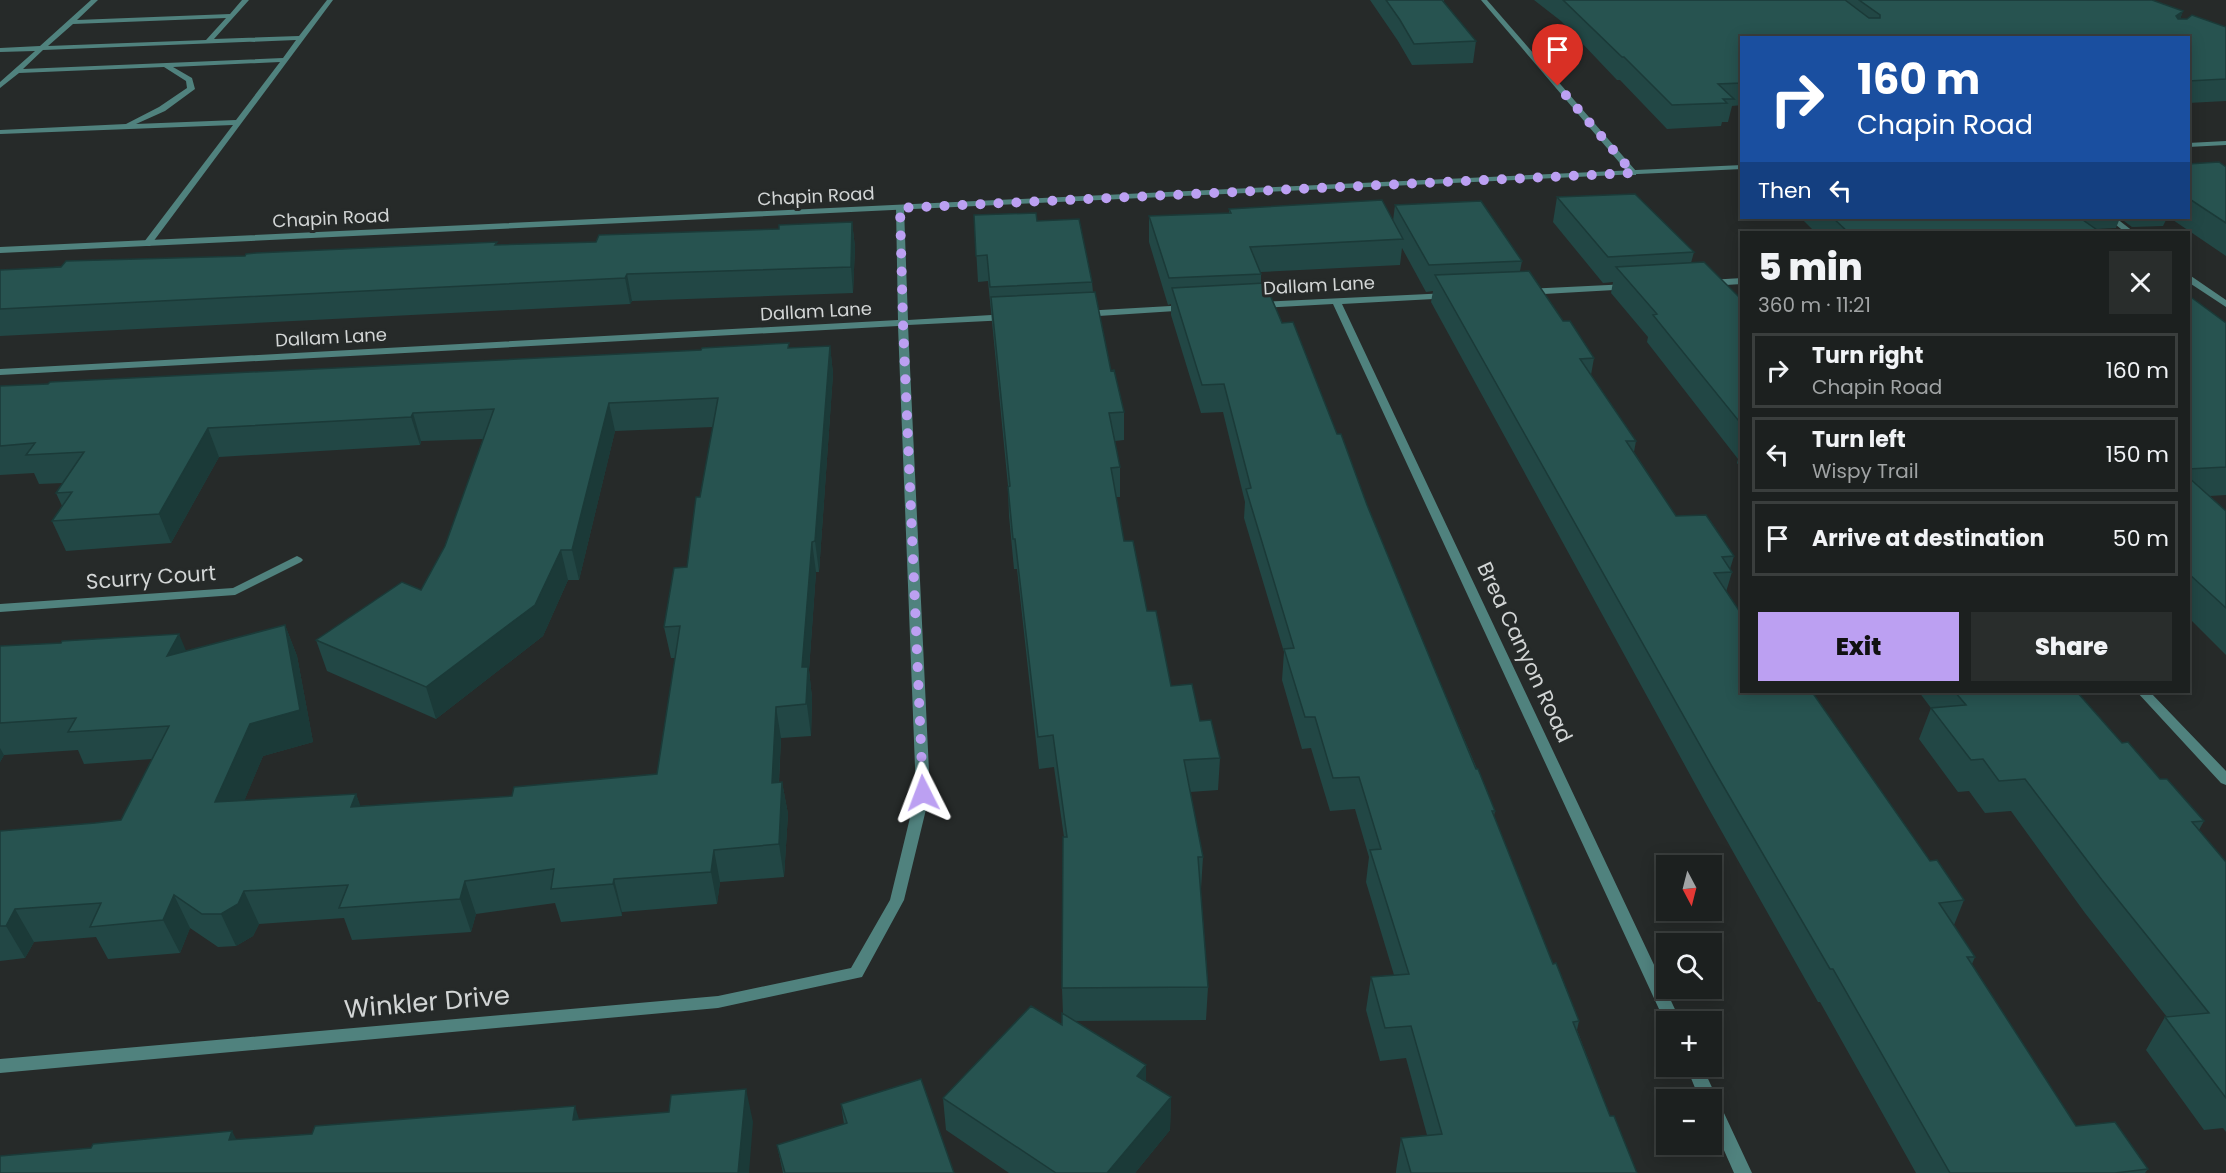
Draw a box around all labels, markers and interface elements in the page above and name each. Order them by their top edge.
pin [1532,24,1583,86]
icon: arrive [1541,33,1574,66]
text: 160 m [1857,50,1980,109]
icon: right [1758,60,1836,138]
text: Chapin Road [1857,106,2033,143]
icon: left [1824,174,1857,207]
text: Then [1758,175,1812,206]
street label: Chapin Road [757,180,875,212]
street label: Chapin Road [272,202,390,234]
text: 5 min [1758,242,1863,293]
button: close [2109,251,2172,314]
street label: Dallam Lane [1262,270,1376,300]
text: 360 m · 11:21 [1758,291,1871,319]
street label: Dallam Lane [759,296,873,326]
street label: Dallam Lane [274,322,388,352]
text: Turn right [1812,340,1923,371]
icon: right [1761,354,1794,387]
text: 160 m [2106,355,2169,386]
text: Chapin Road [1812,373,1942,401]
text: Turn left [1812,424,1906,455]
icon: left [1761,438,1794,471]
text: 150 m [2106,439,2169,470]
text: Wispy Trail [1812,457,1919,485]
icon: arrive [1761,522,1794,555]
text: Arrive at destination [1812,523,2044,554]
text: 50 m [2113,523,2169,554]
street label: Brea Canyon Road [1470,557,1580,747]
street label: Scurry Court [85,558,217,596]
button: Exit [1758,612,1959,681]
button: Share [1971,612,2172,681]
position arrow [891,761,955,825]
north arrow [1656,855,1722,921]
map controls [1656,855,1722,1155]
button: search [1656,933,1722,999]
street label: Winkler Drive [343,977,511,1027]
button: + [1656,1011,1722,1077]
button: − [1656,1089,1722,1155]

